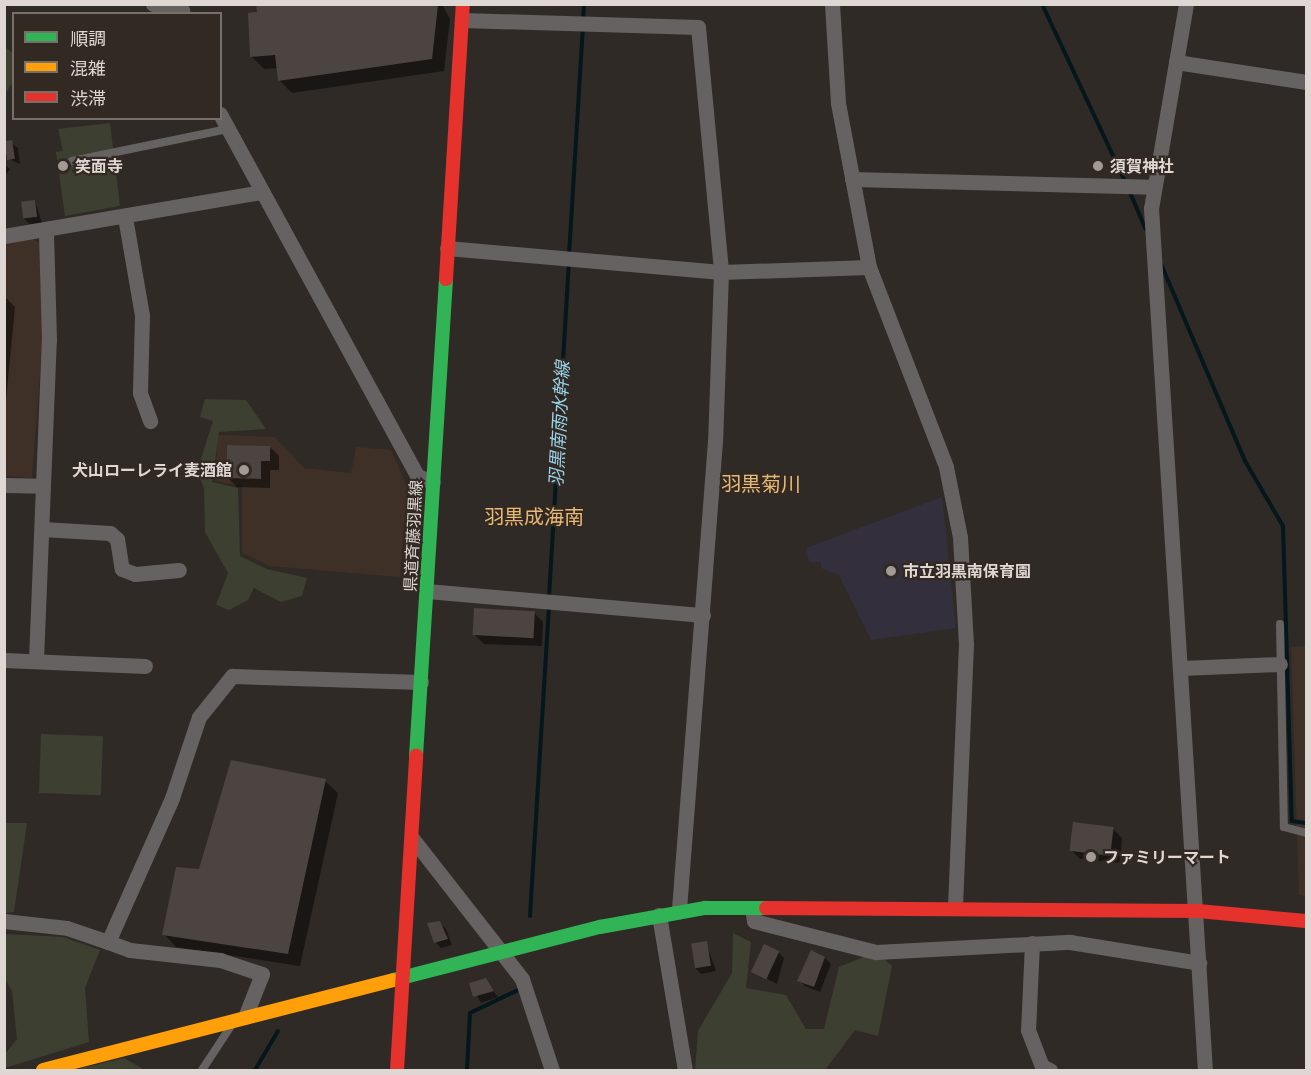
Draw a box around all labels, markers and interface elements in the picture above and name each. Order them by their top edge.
legend [12,12,222,120]
text: 順調 [70,27,106,49]
text: 混雑 [70,57,106,79]
text: 渋滞 [70,87,106,109]
place label: 笑面寺 [75,156,123,176]
place label: 須賀神社 [1110,156,1174,176]
marker: 笑面寺 [56,159,70,173]
marker: 須賀神社 [1091,159,1105,173]
water label: 羽黒南雨水幹線 [545,361,573,487]
place label: 犬山ローレライ麦酒館 [72,460,232,480]
marker: 犬山ローレライ麦酒館 [237,463,251,477]
district label: 羽黒菊川 [721,471,801,495]
street label: 県道斉藤羽黒線 [400,480,426,592]
district label: 羽黒成海南 [484,504,584,528]
place label: 市立羽黒南保育園 [903,561,1031,581]
marker: 市立羽黒南保育園 [884,564,898,578]
place label: ファミリーマート [1103,847,1231,867]
marker: ファミリーマート [1084,850,1098,864]

